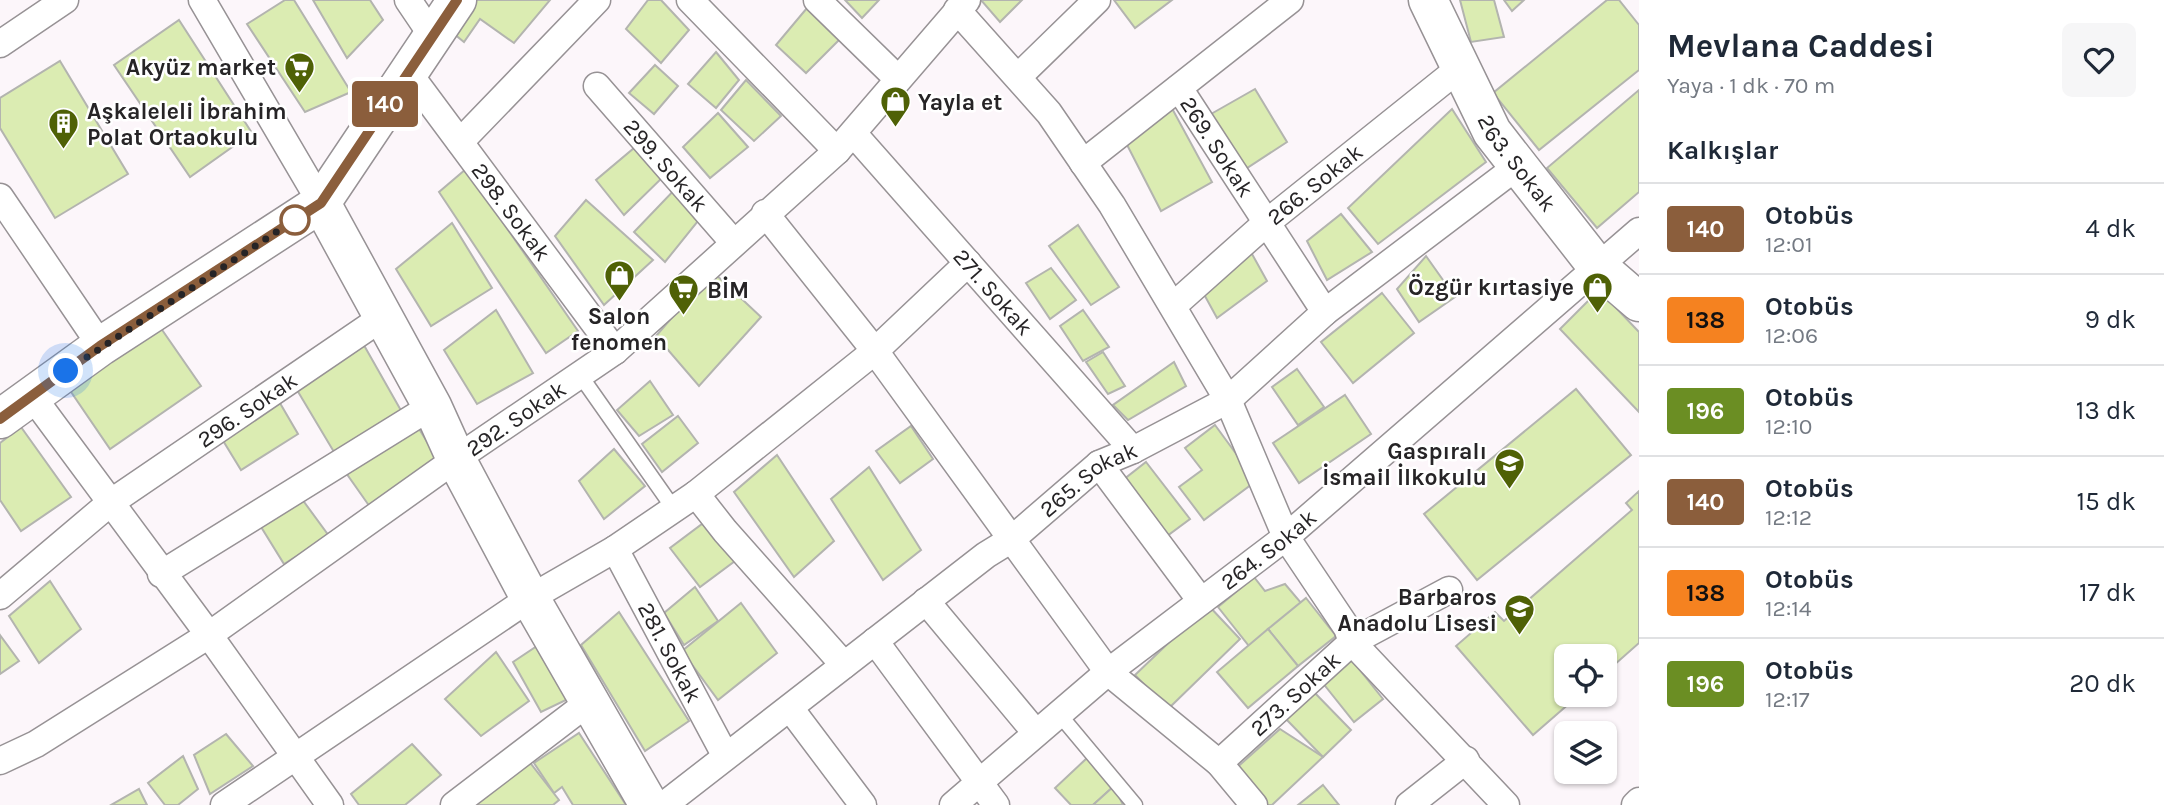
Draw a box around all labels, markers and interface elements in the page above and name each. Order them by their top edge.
button: heart [2062,23,2136,97]
text: Mevlana Caddesi [1667,27,1935,65]
supermarket icon: Akyüz market [282,50,316,94]
place label: Akyüz market [126,54,276,81]
text: Yaya · 1 dk · 70 m [1667,72,1835,99]
line badge: 140 [345,81,425,127]
shop icon: Yayla et [878,85,912,129]
place label: Yayla et [918,89,1002,116]
text: 140 [366,90,404,118]
street label: 269. Sokak [1174,92,1259,202]
place label: Aşkaleleli İbrahim Polat Ortaokulu [87,97,287,151]
building icon: Aşkaleleli İbrahim Polat Ortaokulu [47,107,81,151]
street label: 263. Sokak [1472,110,1562,217]
street label: 299. Sokak [618,113,714,218]
text: Kalkışlar [1667,135,1778,166]
street label: 266. Sokak [1262,138,1368,231]
street label: 298. Sokak [466,157,556,266]
text: Otobüs [1765,200,1854,231]
unlabelled marker [280,205,310,235]
text: 4 dk [2085,213,2136,244]
text: 140 [1686,215,1725,243]
text: 12:01 [1765,231,1812,258]
street label: 271. Sokak [948,243,1038,341]
shop icon: Salon fenomen [602,258,636,302]
shop icon: Özgür kırtasiye [1580,270,1614,314]
supermarket icon: BİM [667,273,701,317]
place label: Özgür kırtasiye [1408,273,1574,301]
place label: BİM [707,276,749,304]
text: Otobüs [1765,291,1854,322]
place label: Salon fenomen [571,303,667,356]
text: 9 dk [2085,304,2136,335]
text: 138 [1686,306,1725,334]
text: 12:06 [1765,322,1818,349]
your location [48,353,83,388]
street label: 296. Sokak [193,367,302,453]
street label: 292. Sokak [461,375,571,462]
text: Otobüs [1765,382,1854,413]
text: 13 dk [2076,395,2136,426]
text: 196 [1687,397,1724,425]
text: 12:10 [1765,413,1812,440]
street label: 265. Sokak [1034,437,1141,523]
place label: Gaspıralı İsmail İlkokulu [1322,438,1487,491]
school or university icon: Gaspıralı İsmail İlkokulu [1493,447,1527,491]
text: Otobüs [1765,473,1854,504]
text: 15 dk [2076,486,2136,517]
text: 140 [1686,488,1725,516]
street label: 264. Sokak [1215,504,1322,596]
text: 12:12 [1765,504,1812,531]
text: Otobüs [1765,564,1854,595]
text: 17 dk [2079,577,2136,608]
text: 138 [1686,579,1725,607]
place label: Barbaros Anadolu Lisesi [1338,584,1497,637]
school or university icon: Barbaros Anadolu Lisesi [1503,593,1537,637]
text: 12:14 [1765,595,1812,622]
street label: 281. Sokak [632,598,707,707]
map controls [1554,644,1617,784]
button: locate [1554,644,1617,707]
street label: 273. Sokak [1245,646,1346,742]
text: Otobüs [1765,655,1854,686]
text: 20 dk [2069,668,2136,699]
text: 196 [1687,670,1724,698]
text: 12:17 [1765,686,1810,713]
button: layers [1554,721,1617,784]

